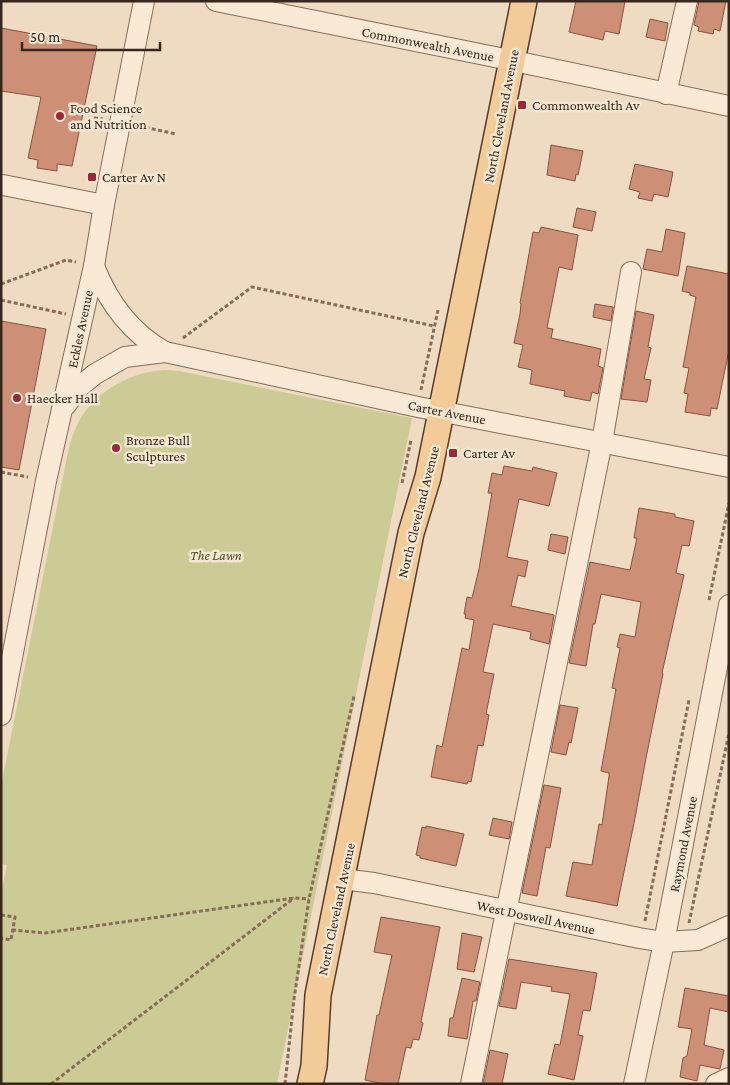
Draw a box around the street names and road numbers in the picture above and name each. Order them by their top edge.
street label: Commonwealth Avenue [360,23,496,65]
street label: North Cleveland Avenue [480,48,522,184]
street label: Eckles Avenue [64,289,96,369]
street label: Carter Avenue [407,397,487,427]
street label: North Cleveland Avenue [394,444,442,580]
street label: Raymond Avenue [666,795,700,893]
street label: North Cleveland Avenue [314,841,358,977]
street label: West Doswell Avenue [475,897,597,937]

